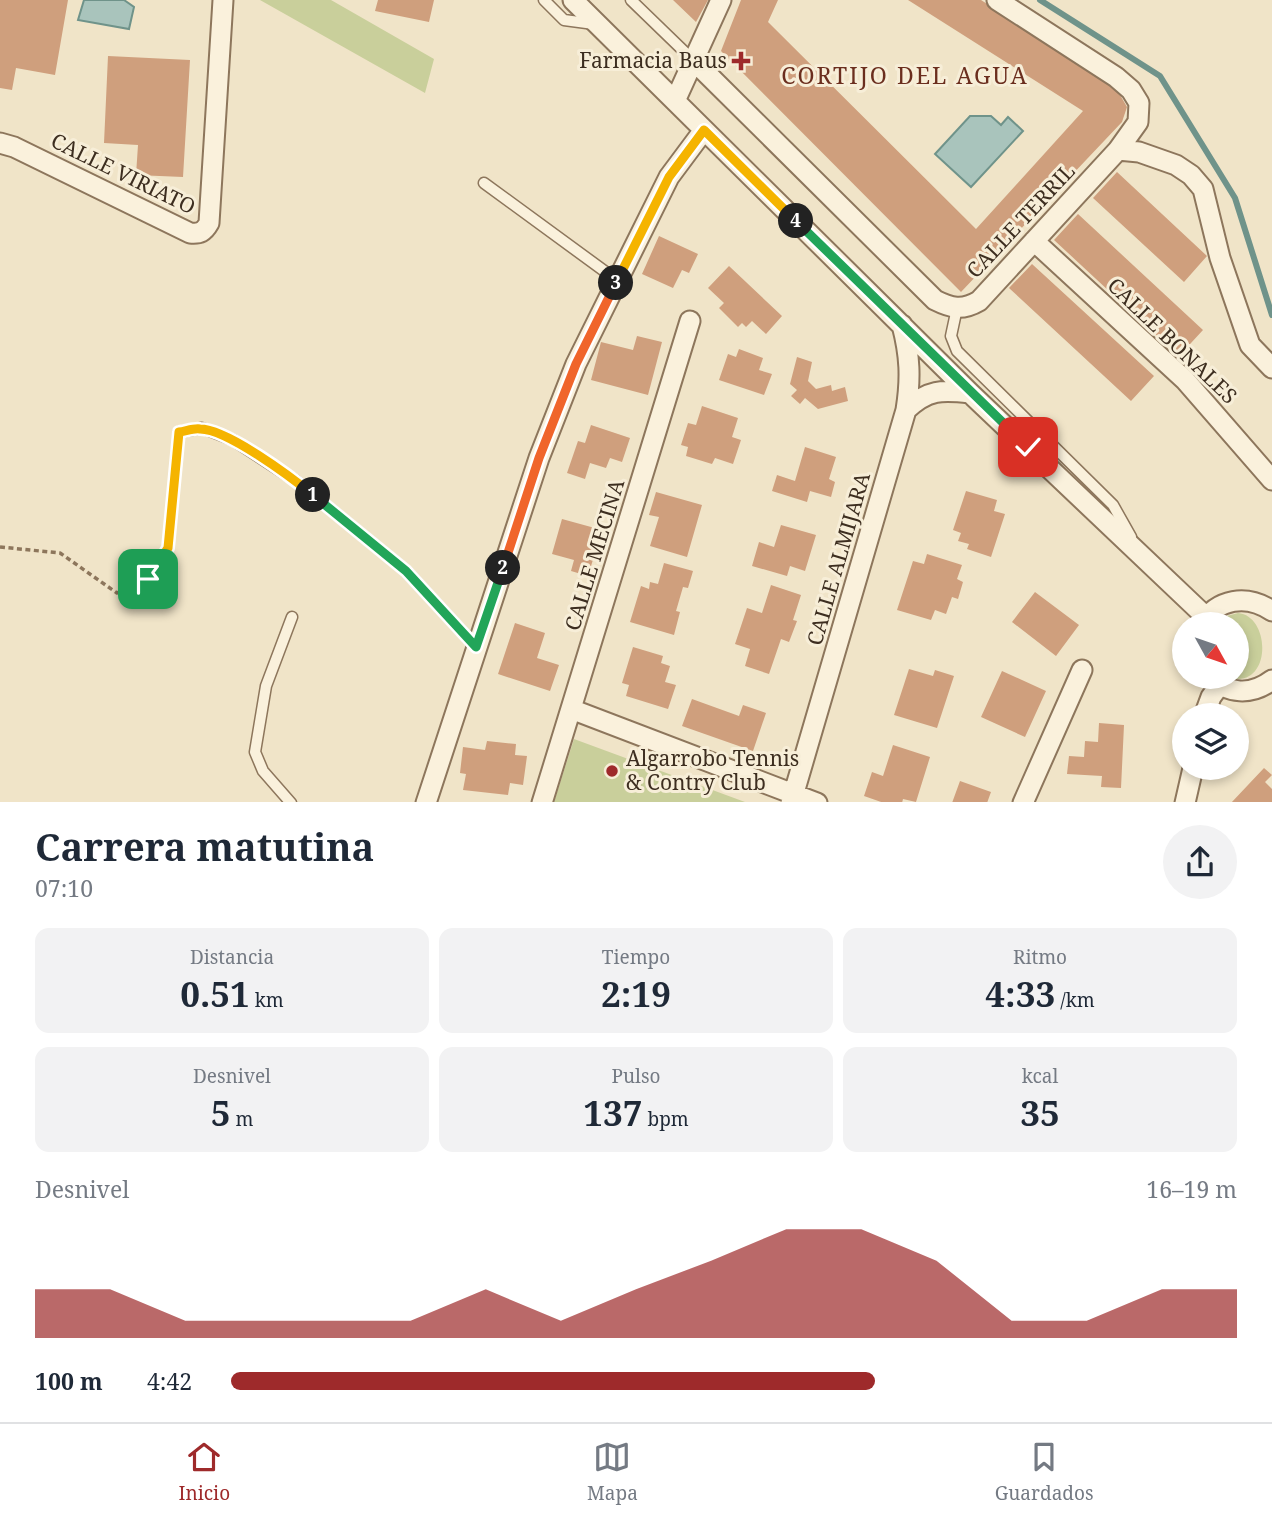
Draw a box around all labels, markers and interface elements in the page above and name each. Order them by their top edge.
place label: Farmacia Baus [579,46,727,74]
marker: Farmacia Baus [733,53,749,69]
district label: CORTIJO DEL AGUA [781,59,1029,91]
street label: CALLE VIRIATO [47,126,200,220]
street label: CALLE TERRIL [960,157,1081,284]
pin: 4 [778,204,814,238]
text: 4 [790,207,801,233]
pin: 3 [598,266,634,300]
text: 3 [610,269,621,295]
street label: CALLE BONALES [1102,271,1244,409]
pin [998,417,1058,477]
icon: check [1009,428,1047,466]
street label: CALLE ALMIJARA [800,469,876,648]
street label: CALLE MECINA [558,476,630,634]
pin: 1 [296,477,330,512]
text: 1 [307,481,318,507]
pin [118,549,178,609]
pin: 2 [486,550,520,586]
text: 2 [497,554,508,580]
icon: arrive [129,560,167,598]
north arrow [1172,612,1250,690]
map controls [1172,612,1249,780]
button: layers [1172,703,1249,780]
place label: Algarrobo Tennis & Contry Club [626,744,799,796]
marker: Algarrobo Tennis & Contry Club [604,763,620,779]
text: Carrera matutina [35,820,374,872]
button: share [1163,825,1237,899]
text: 07:10 [35,872,93,904]
text: Distancia [190,944,274,970]
text: Tiempo [602,944,670,970]
text: Ritmo [1013,944,1067,970]
text: 0.51 [180,970,250,1017]
text: 2:19 [601,970,671,1017]
text: 4:33 [985,970,1055,1017]
text: km [250,987,284,1013]
text: /km [1055,987,1095,1013]
text: Desnivel [193,1063,271,1089]
text: Pulso [612,1063,660,1089]
text: kcal [1022,1063,1058,1089]
text: 5 [211,1089,230,1136]
text: 137 [583,1089,643,1136]
text: 35 [1020,1089,1060,1136]
text: m [230,1106,253,1132]
text: bpm [643,1106,689,1132]
text: Desnivel [35,1173,129,1205]
text: 16–19 m [1146,1173,1237,1205]
text: 100 m [35,1365,103,1397]
text: 4:42 [147,1365,192,1397]
tab: Inicio [178,1438,230,1506]
tab: Mapa [587,1438,638,1506]
tab: Guardados [995,1438,1094,1506]

